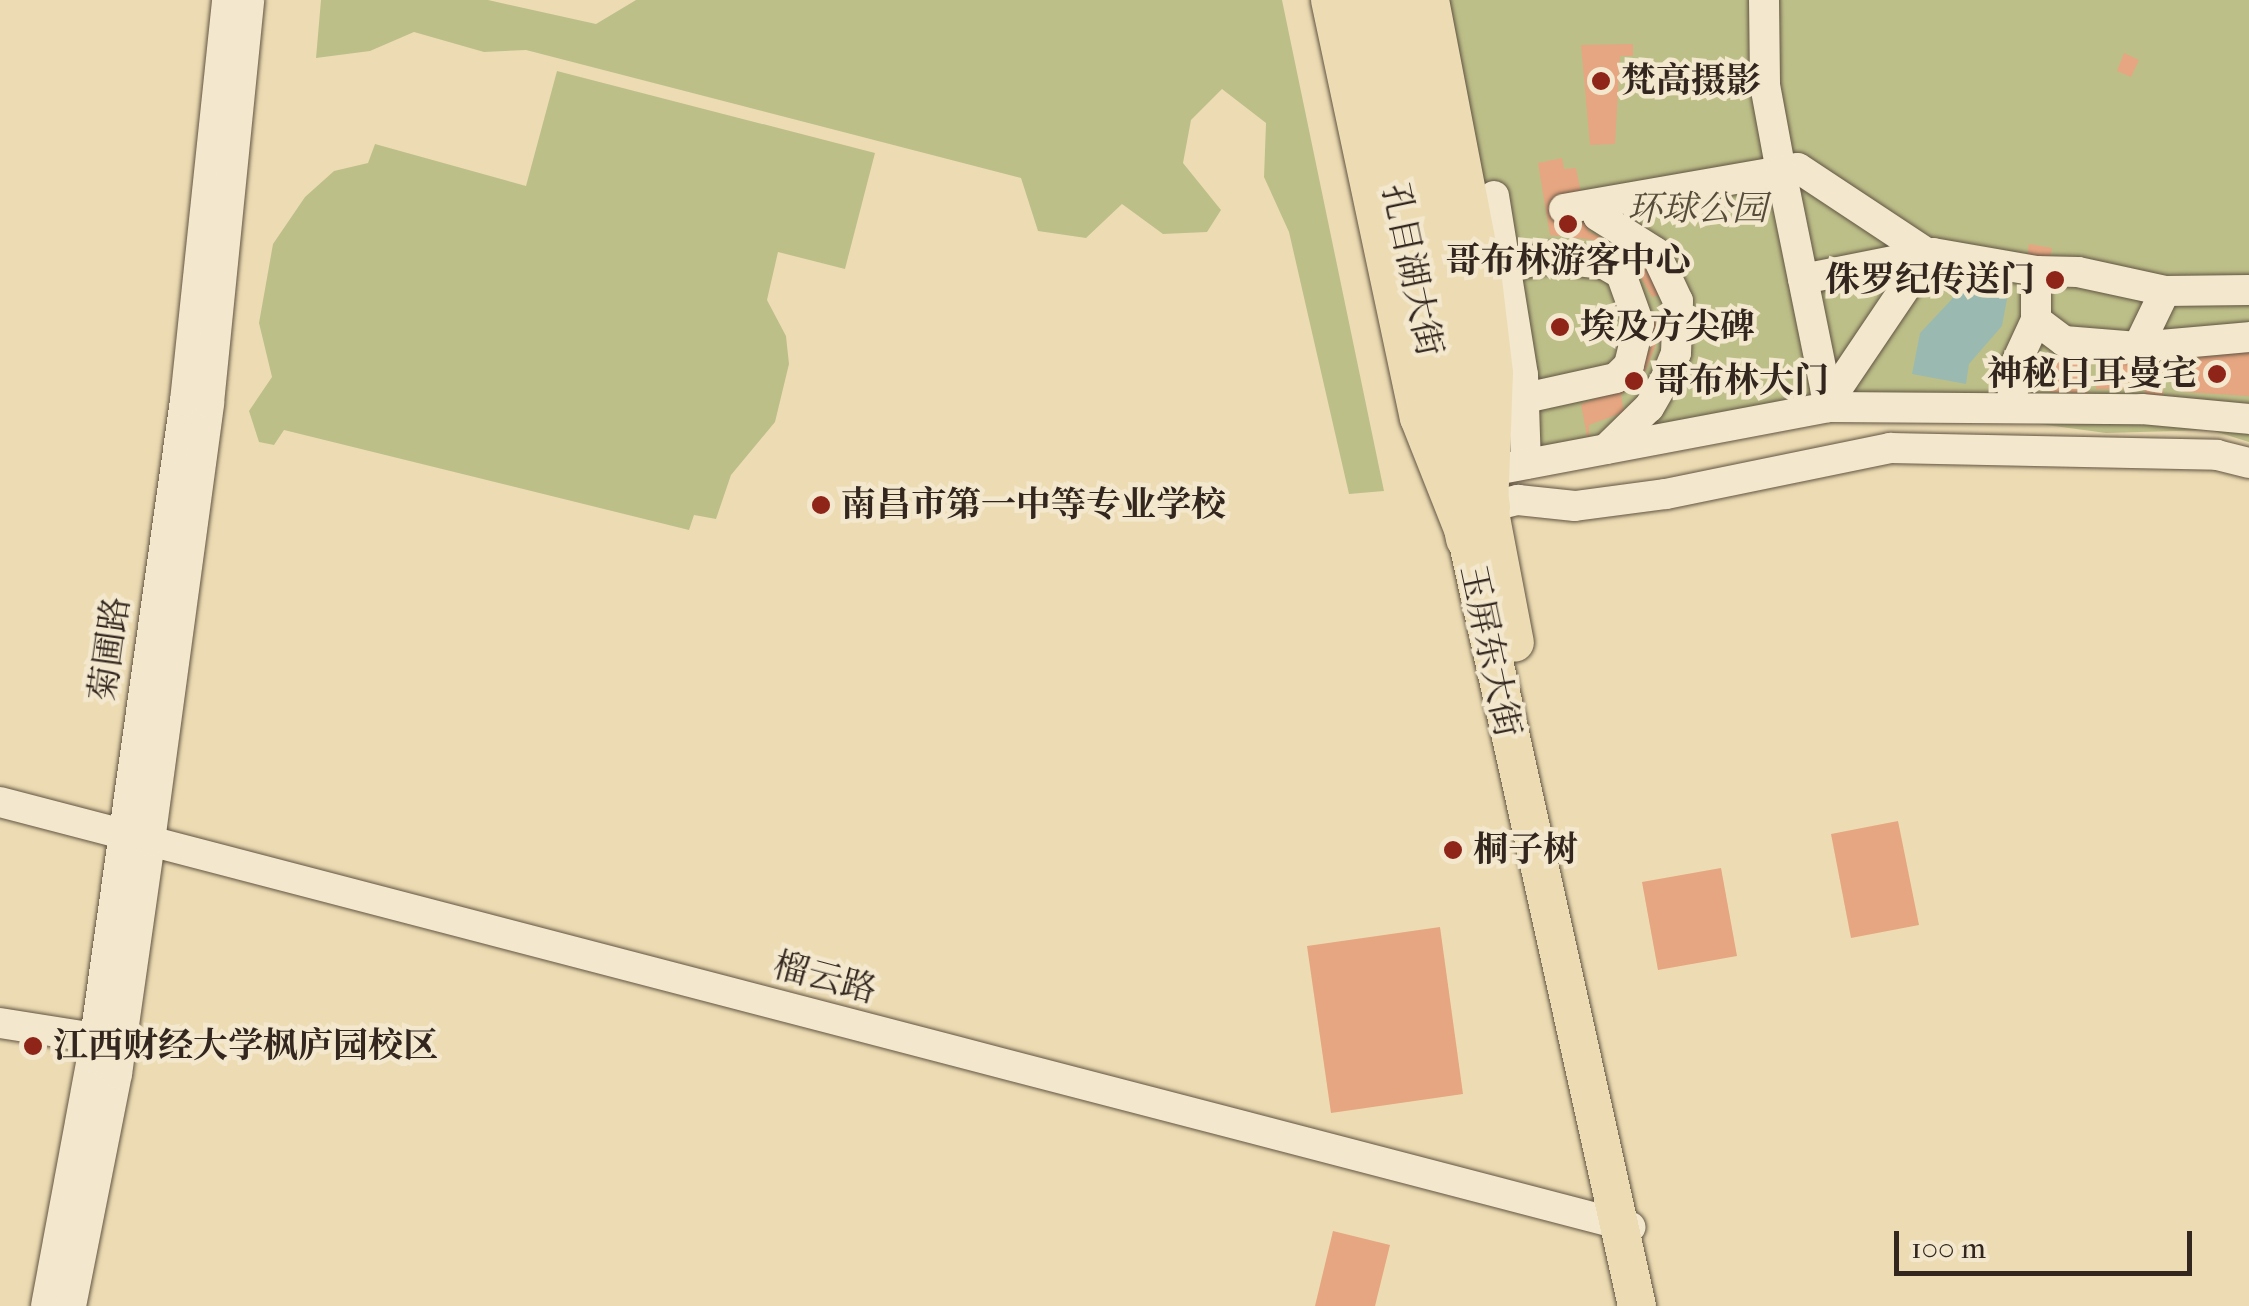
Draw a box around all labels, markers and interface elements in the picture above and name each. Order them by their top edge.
place label: 梵高摄影 [1621,60,1761,102]
marker: 梵高摄影 [1590,70,1612,92]
street label: 孔目湖大街 [1373,180,1451,360]
park label: 环球公园 [1627,188,1767,230]
marker: 哥布林游客中心 [1557,213,1579,235]
place label: 哥布林游客中心 [1446,240,1690,282]
place label: 侏罗纪传送门 [1825,259,2035,301]
marker: 侏罗纪传送门 [2044,269,2066,291]
place label: 埃及方尖碑 [1580,306,1755,348]
marker: 埃及方尖碑 [1549,316,1571,338]
place label: 神秘日耳曼宅 [1987,353,2197,395]
place label: 哥布林大门 [1654,360,1829,402]
marker: 神秘日耳曼宅 [2206,363,2228,385]
marker: 哥布林大门 [1623,370,1645,392]
place label: 南昌市第一中等专业学校 [841,484,1226,526]
marker: 南昌市第一中等专业学校 [810,494,832,516]
street label: 玉屏东大街 [1451,561,1529,741]
street label: 菊圃路 [82,594,138,704]
place label: 桐子树 [1473,829,1578,871]
marker: 桐子树 [1442,839,1464,861]
street label: 榴云路 [769,944,881,1012]
place label: 江西财经大学枫庐园校区 [53,1025,438,1067]
marker: 江西财经大学枫庐园校区 [22,1035,44,1057]
scale bar [1899,1211,2196,1273]
text: 100 m [1911,1231,1986,1266]

